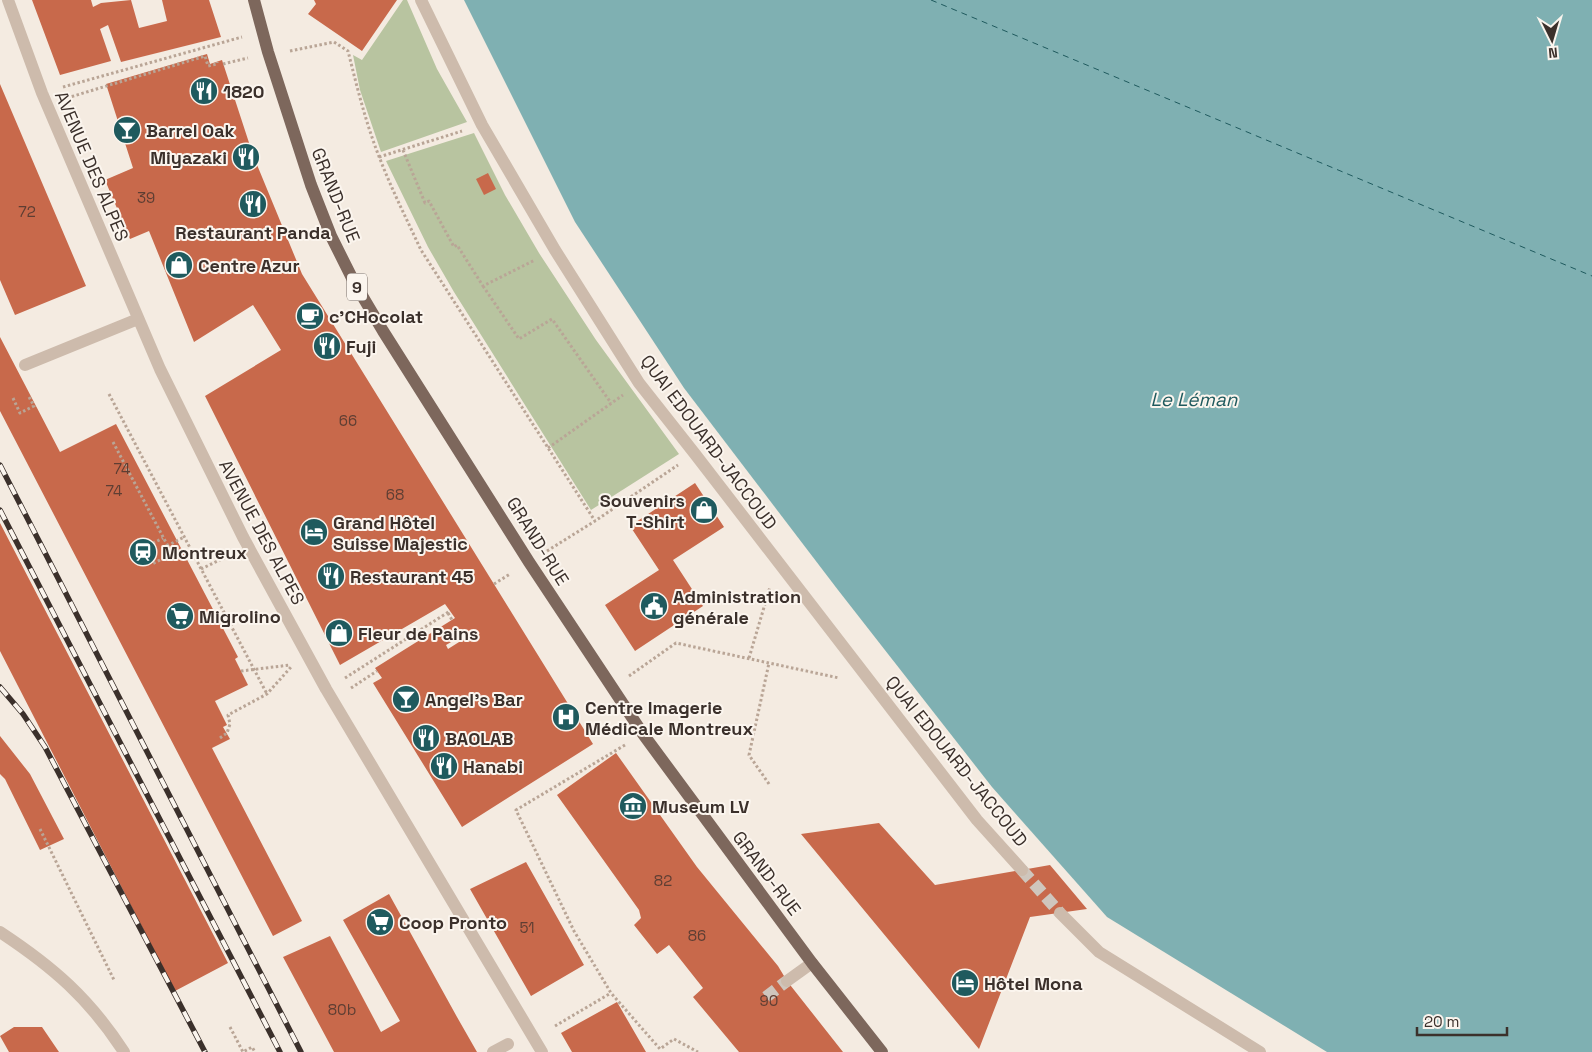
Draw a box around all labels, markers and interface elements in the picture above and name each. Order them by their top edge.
north arrow [1527,15,1577,65]
text: N [1548,44,1559,62]
restaurant icon: 1820 [189,76,219,106]
place label: 1820 [223,80,264,103]
street label: AVENUE DES ALPES [50,87,134,245]
bar icon: Barrel Oak [112,115,142,145]
place label: Barrel Oak [146,119,235,142]
restaurant icon: Miyazaki [231,142,261,172]
street label: GRAND-RUE [307,144,365,246]
place label: Miyazaki [150,146,227,169]
house number: 39 [137,188,155,207]
restaurant icon: Restaurant Panda [238,189,268,219]
house number: 72 [18,202,36,221]
place label: Restaurant Panda [175,221,331,244]
shop icon: Centre Azur [164,250,194,280]
place label: Centre Azur [198,254,300,277]
road number: 9 [347,274,367,300]
cafe icon: c'CHocolat [295,301,325,331]
place label: c'CHocolat [329,305,423,328]
restaurant icon: Fuji [312,331,342,361]
place label: Fuji [346,335,376,358]
street label: QUAI EDOUARD-JACCOUD [636,350,782,534]
water label: Le Léman [1151,387,1238,412]
house number: 66 [339,411,357,430]
street label: AVENUE DES ALPES [214,456,310,608]
house number: 74 [114,459,130,478]
house number: 74 [106,481,122,500]
house number: 68 [386,485,404,504]
place label: Souvenirs T-Shirt [600,489,685,533]
street label: GRAND-RUE [502,492,574,590]
shop icon: Souvenirs T-Shirt [689,495,719,525]
place label: Grand Hôtel Suisse Majestic [333,511,468,555]
hotel icon: Grand Hôtel Suisse Majestic [299,517,329,547]
station icon: Montreux [128,537,158,567]
place label: Montreux [162,541,247,564]
restaurant icon: Restaurant 45 [316,561,346,591]
place label: Restaurant 45 [350,565,474,588]
place label: Administration générale [673,585,801,629]
public building icon: Administration générale [639,591,669,621]
supermarket icon: Migrolino [165,601,195,631]
place label: Migrolino [199,605,281,628]
shop icon: Fleur de Pains [324,618,354,648]
place label: Fleur de Pains [358,622,478,645]
street label: QUAI EDOUARD-JACCOUD [881,671,1033,851]
bar icon: Angel's Bar [391,684,421,714]
place label: Angel's Bar [425,688,523,711]
place label: Centre Imagerie Médicale Montreux [585,696,753,740]
hospital icon: Centre Imagerie Médicale Montreux [551,702,581,732]
restaurant icon: BAOLAB [411,723,441,753]
place label: BAOLAB [445,727,513,750]
restaurant icon: Hanabi [429,751,459,781]
place label: Hanabi [463,755,523,778]
museum icon: Museum LV [618,791,648,821]
place label: Museum LV [652,795,749,818]
street label: GRAND-RUE [728,826,806,920]
house number: 82 [654,871,672,890]
supermarket icon: Coop Pronto [365,907,395,937]
place label: Coop Pronto [399,911,507,934]
house number: 51 [519,918,535,937]
house number: 86 [688,926,706,945]
hotel icon: Hôtel Mona [950,968,980,998]
place label: Hôtel Mona [984,972,1083,995]
house number: 90 [760,991,778,1010]
house number: 80b [328,1000,356,1019]
scale bar [1417,1004,1507,1036]
text: 20 m [1424,1012,1459,1031]

